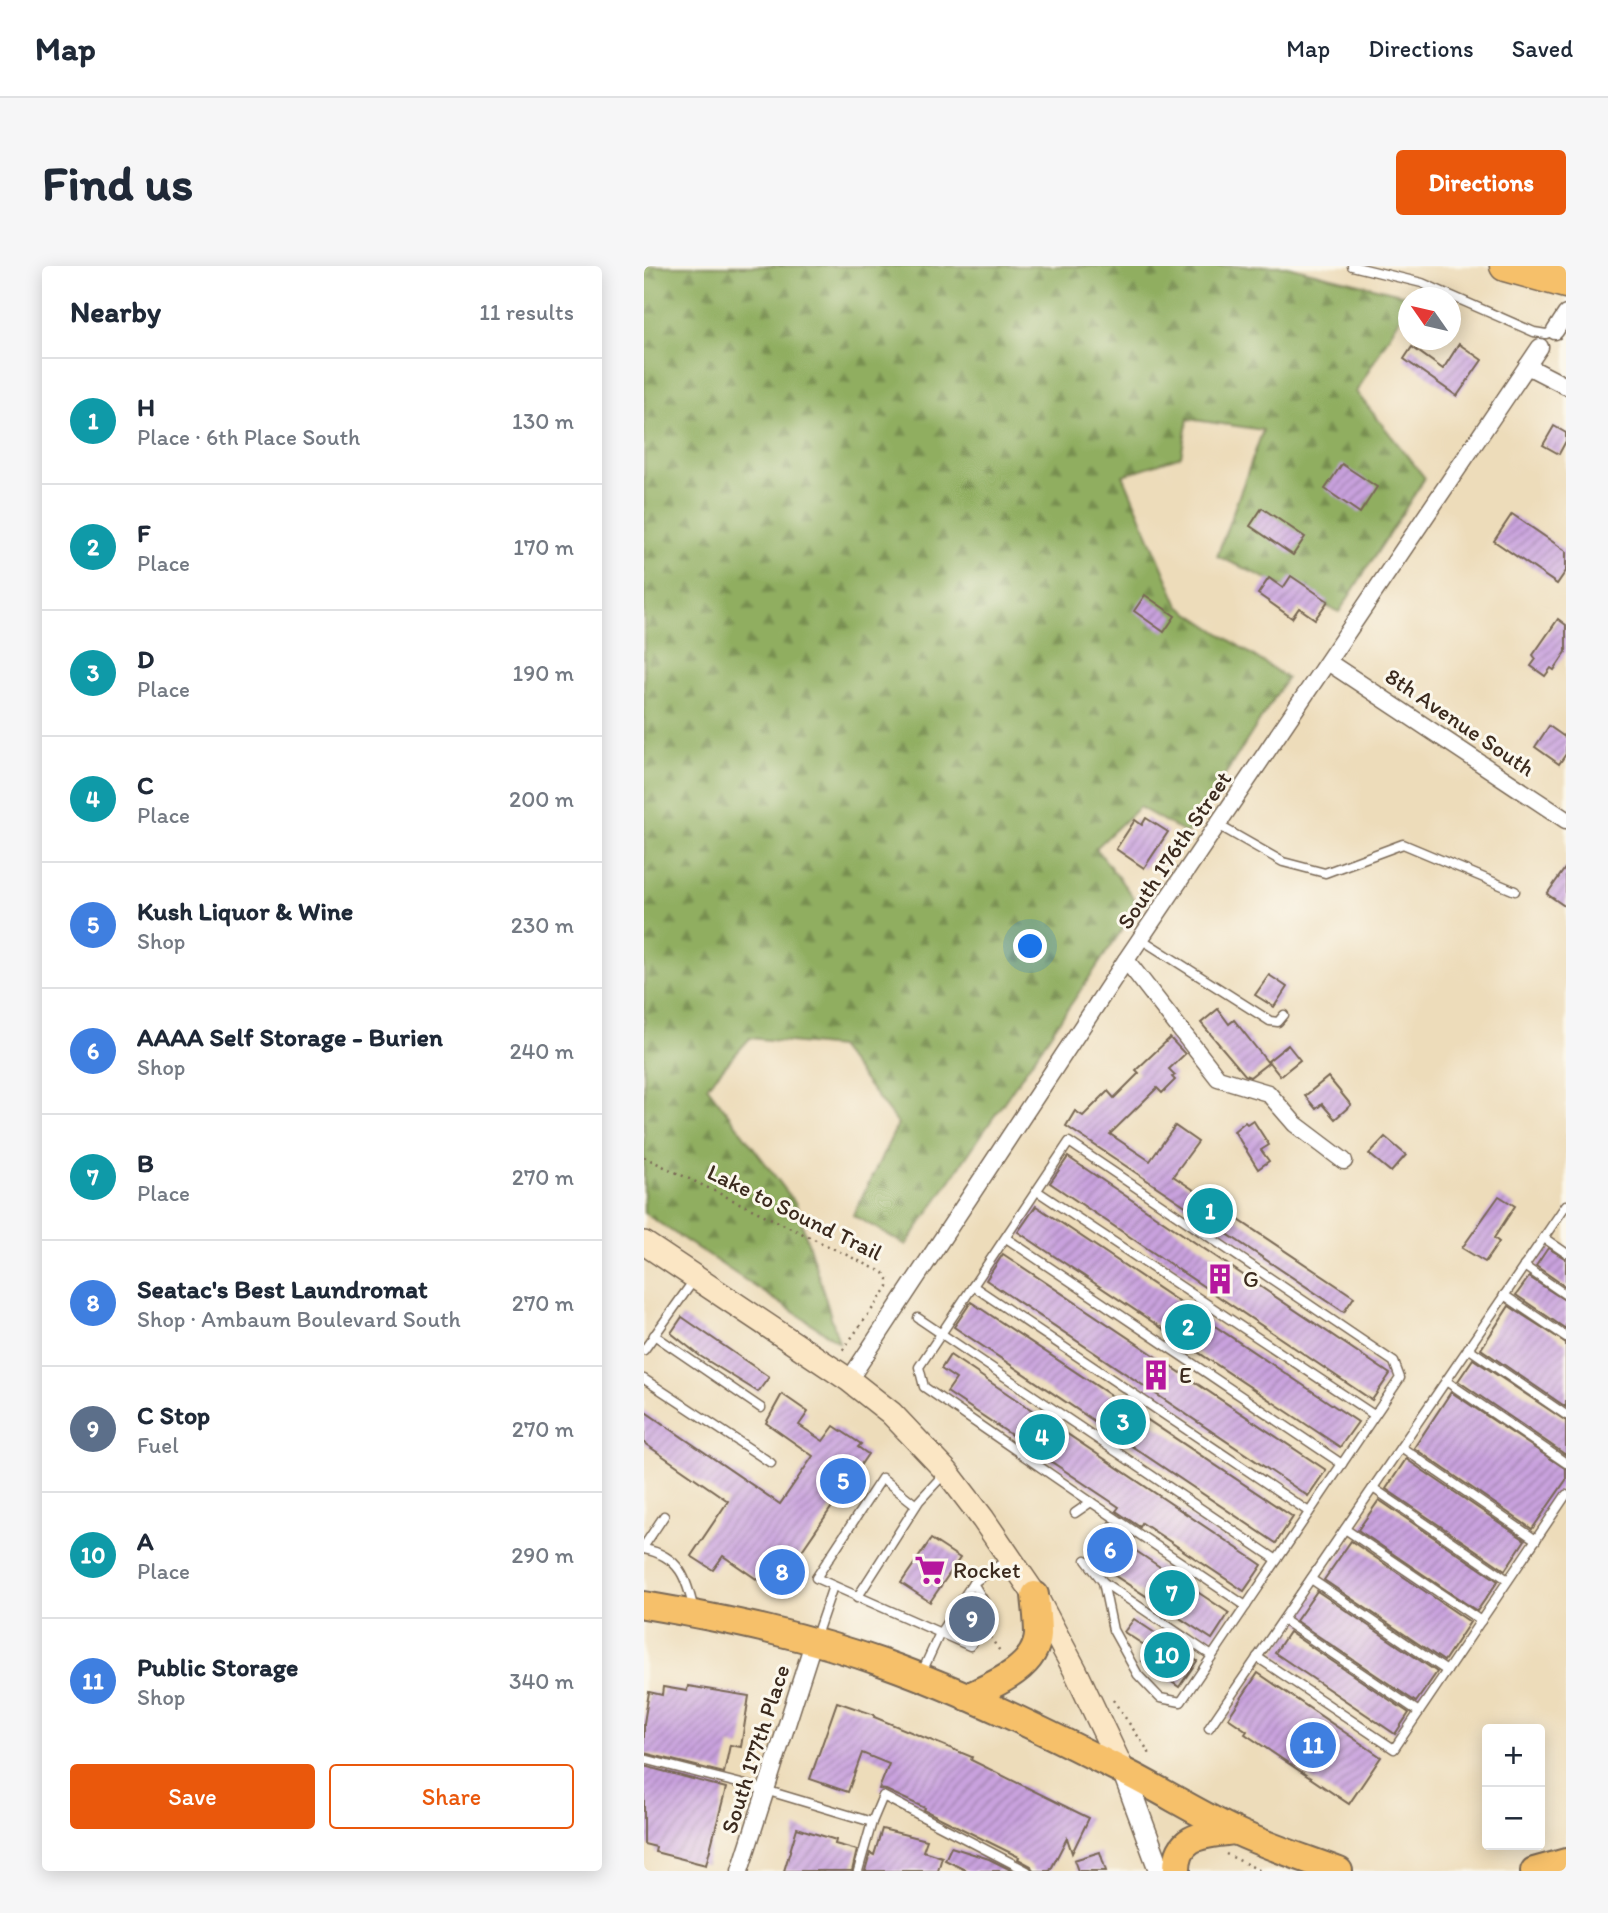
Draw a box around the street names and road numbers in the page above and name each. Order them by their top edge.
street label: 8th Avenue South [1380,662,1540,782]
street label: South 176th Street [1111,766,1237,934]
street label: Lake to Sound Trail [703,1158,887,1267]
street label: South 177th Place [715,1661,795,1837]

